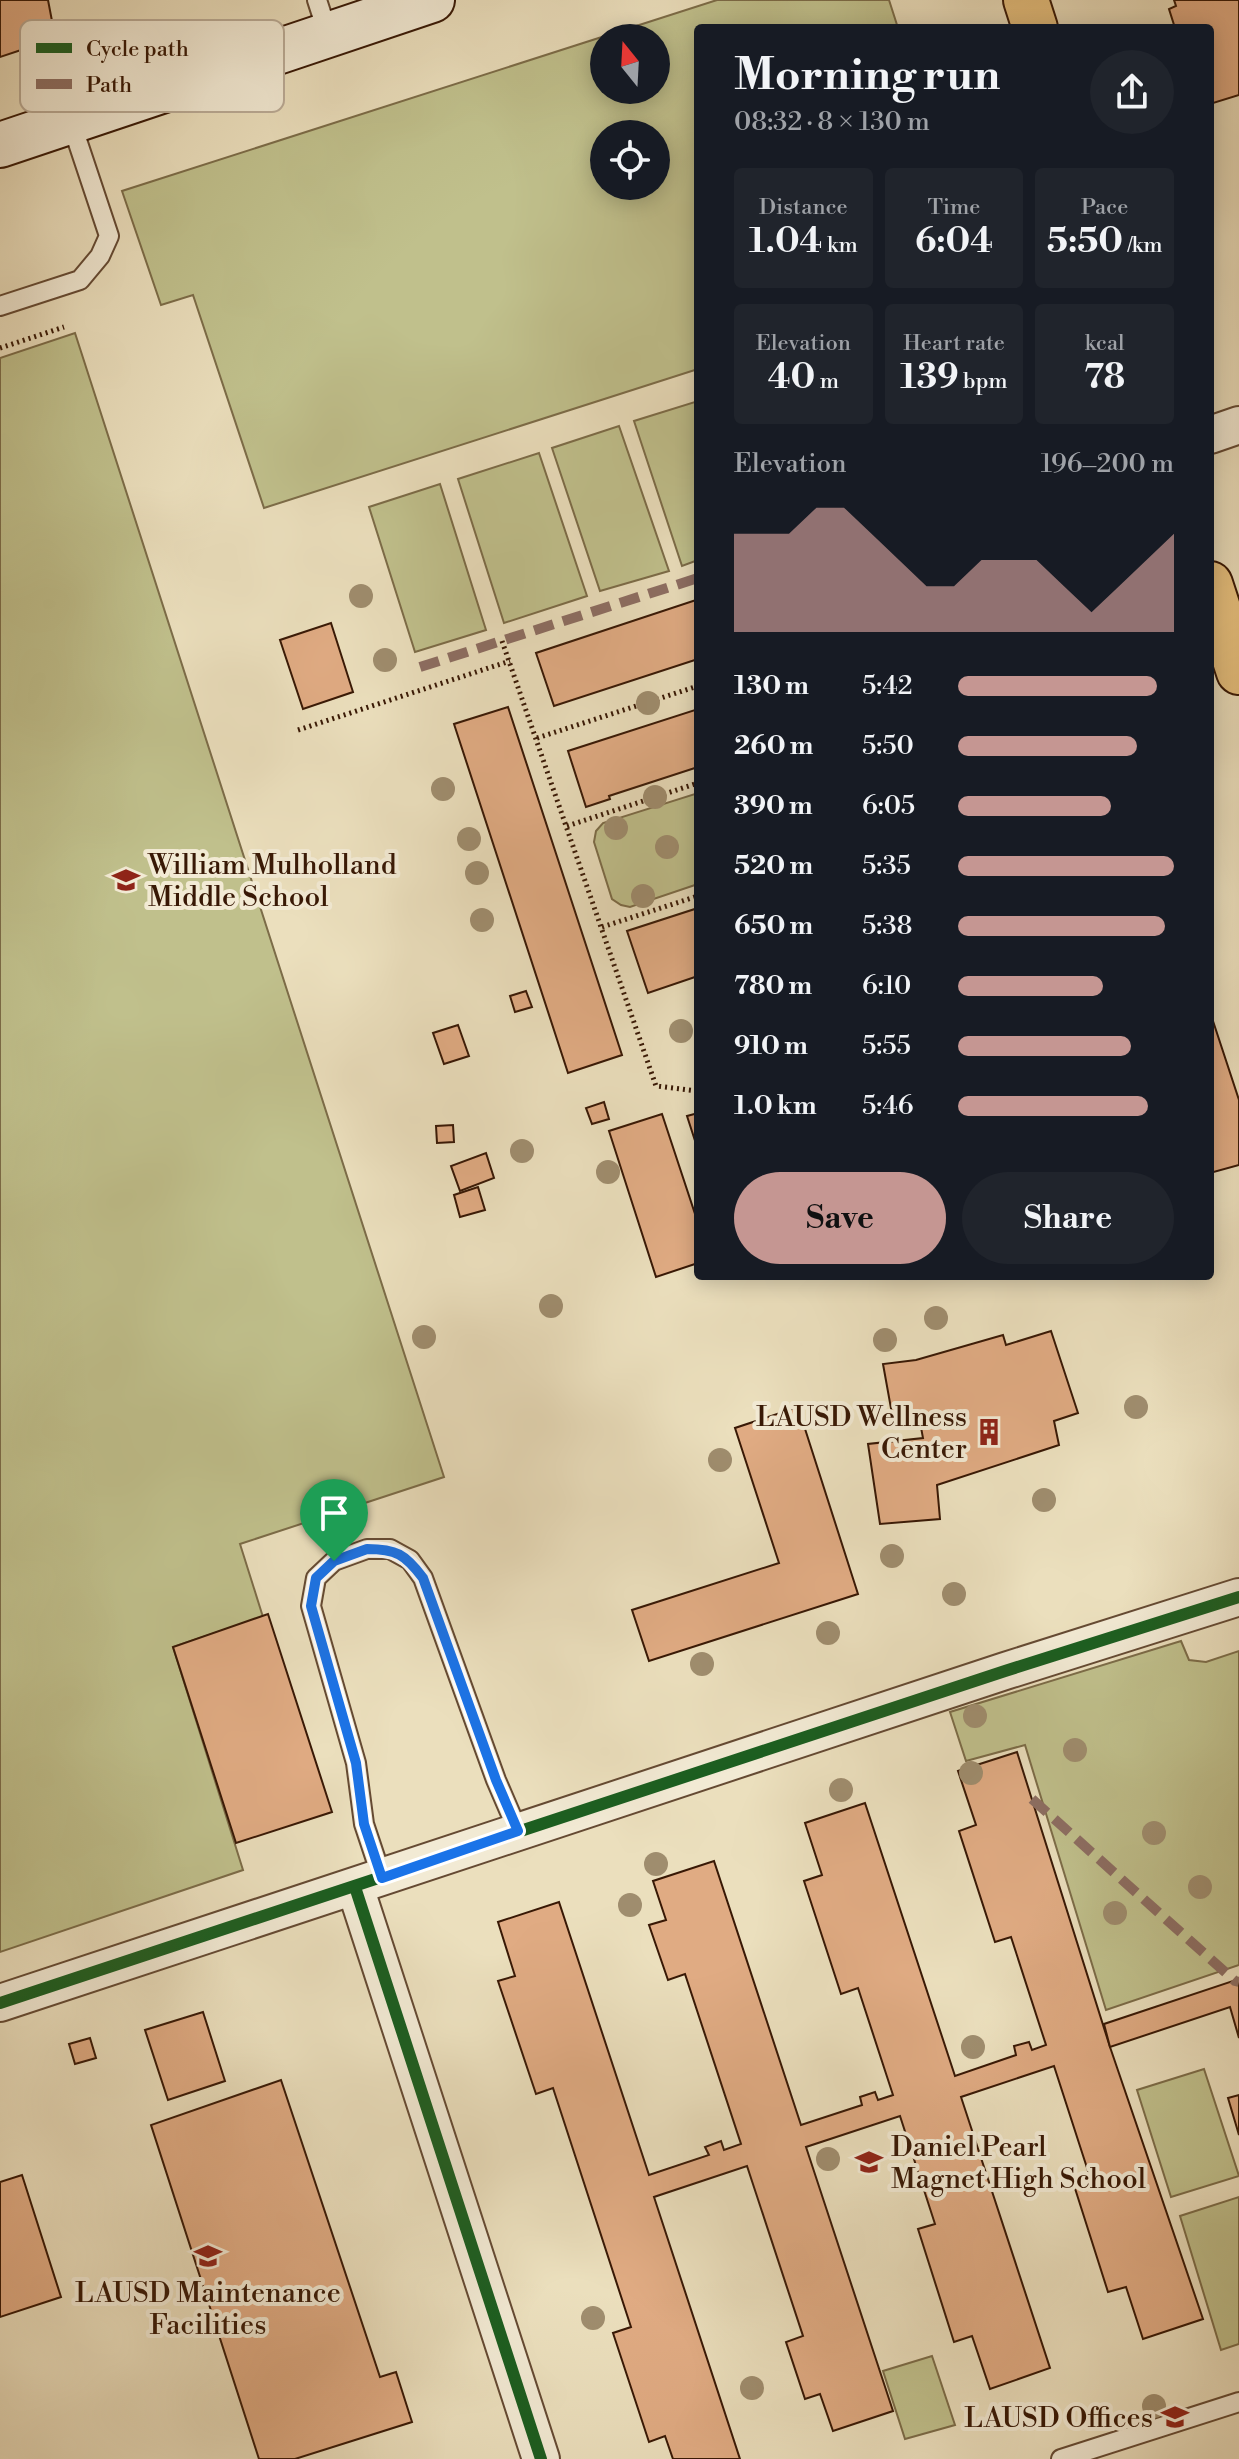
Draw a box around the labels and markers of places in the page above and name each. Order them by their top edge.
place label: William Mulholland Middle School [147,848,397,915]
school or university icon: William Mulholland Middle School [111,865,141,895]
place label: LAUSD Wellness Center [756,1400,967,1467]
building icon: LAUSD Wellness Center [974,1417,1004,1447]
pin [300,1479,368,1561]
place label: Daniel Pearl Magnet High School [891,2130,1146,2197]
school or university icon: Daniel Pearl Magnet High School [854,2147,884,2177]
school or university icon: LAUSD Maintenance Facilities [193,2241,223,2271]
place label: LAUSD Maintenance Facilities [75,2276,341,2343]
place label: LAUSD Offices [964,2401,1153,2436]
school or university icon: LAUSD Offices [1160,2402,1190,2432]

